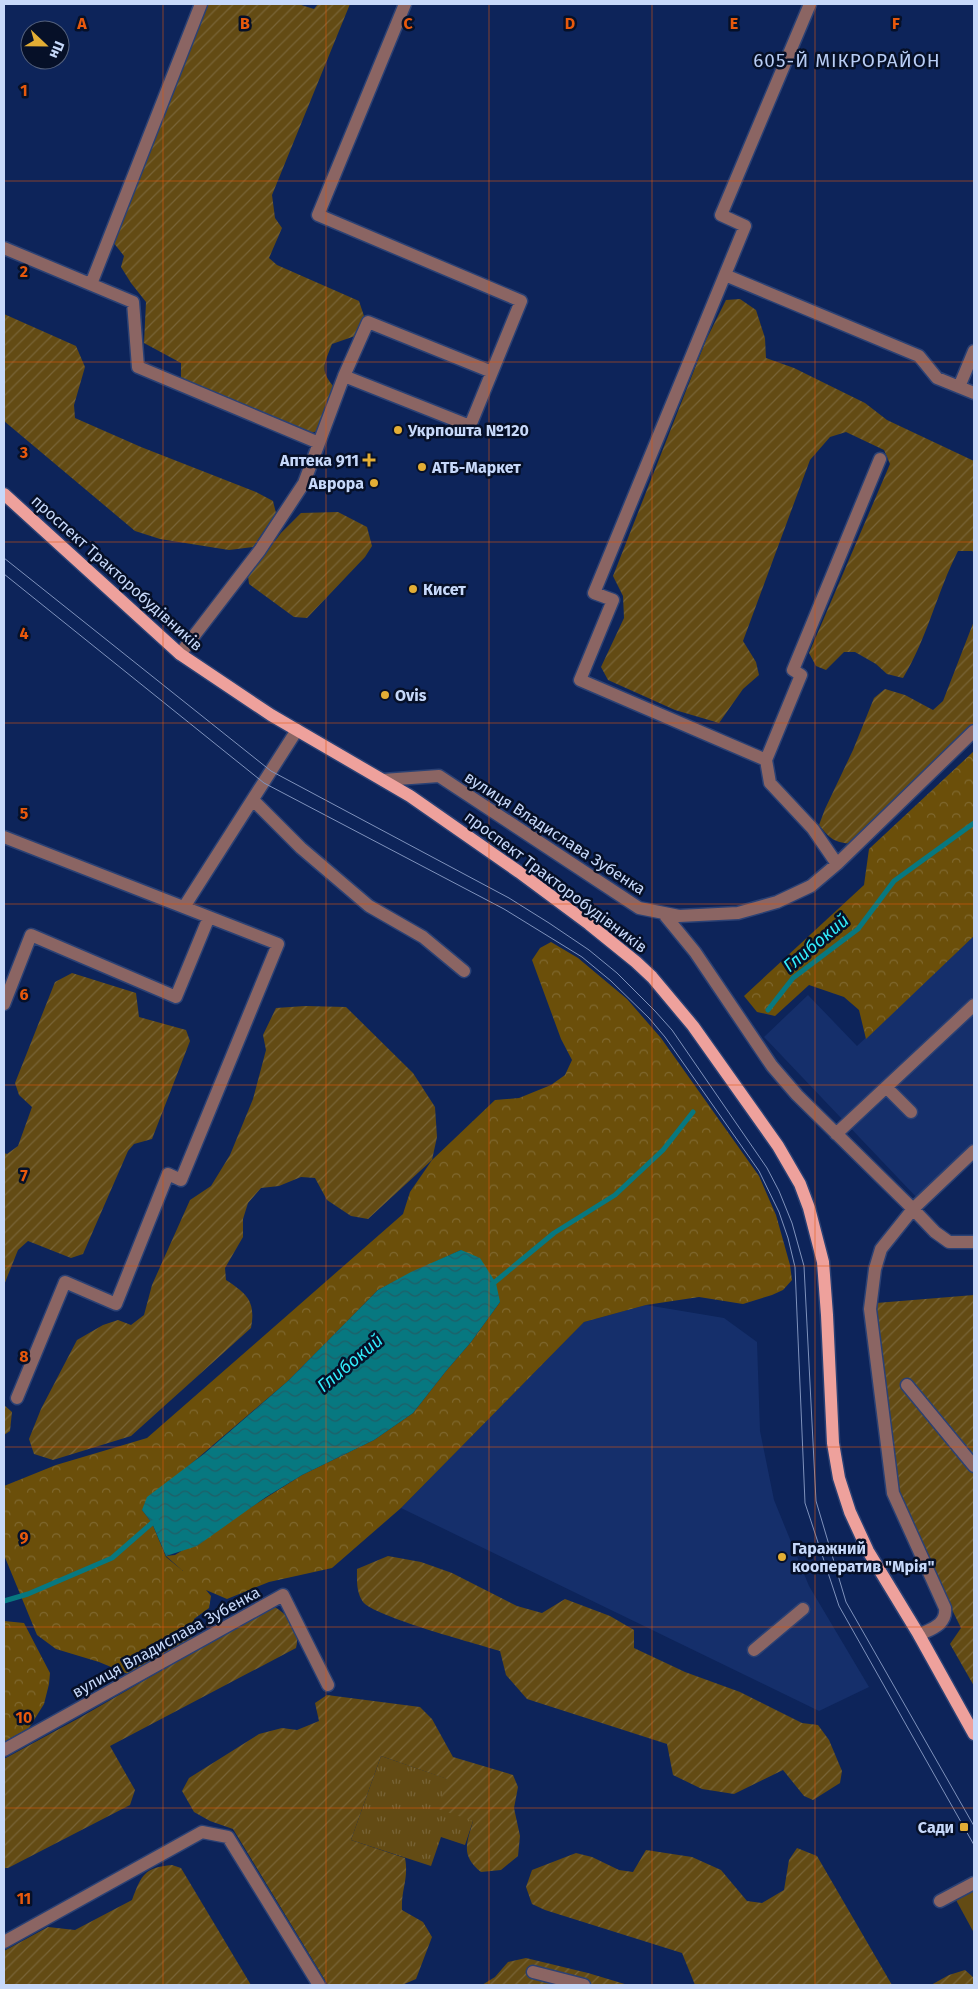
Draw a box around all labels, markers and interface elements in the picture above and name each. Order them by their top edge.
text: A [76,14,87,33]
text: B [240,14,250,33]
text: C [403,14,413,33]
text: D [565,14,575,33]
text: E [730,14,738,33]
text: F [892,14,900,33]
north arrow [20,20,70,70]
text: Пн [45,38,68,61]
district label: 605-Й МІКРОРАЙОН [753,49,941,72]
text: 1 [20,81,28,100]
text: 2 [20,262,28,281]
place label: Укрпошта №120 [407,421,529,440]
marker: Укрпошта №120 [392,424,404,436]
text: 3 [19,443,28,462]
place label: Аптека 911 [279,451,359,470]
marker: Аптека 911 [363,454,375,466]
place label: АТБ-Маркет [431,458,521,477]
marker: АТБ-Маркет [416,461,428,473]
place label: Аврора [308,474,364,493]
marker: Аврора [368,477,380,489]
street label: проспект Тракторобудівників [27,491,207,655]
place label: Кисет [423,580,466,599]
marker: Кисет [407,583,419,595]
text: 4 [19,624,29,643]
place label: Ovis [395,686,427,705]
marker: Ovis [379,689,391,701]
street label: вулиця Владислава Зубенка [461,767,649,899]
text: 5 [20,804,29,823]
street label: проспект Тракторобудівників [461,807,651,957]
water label: Глибокий [779,909,853,977]
text: 6 [19,985,29,1004]
text: 7 [20,1166,28,1185]
water label: Глибокий [313,1329,387,1397]
text: 8 [19,1347,29,1366]
text: 9 [20,1528,29,1547]
place label: Гаражний кооператив "Мрія" [792,1539,935,1576]
marker: Гаражний кооператив "Мрія" [776,1551,788,1563]
street label: вулиця Владислава Зубенка [69,1582,263,1702]
text: 10 [16,1708,32,1727]
place label: Сади [918,1818,954,1837]
marker: Сади [958,1821,970,1833]
text: 11 [17,1889,31,1908]

